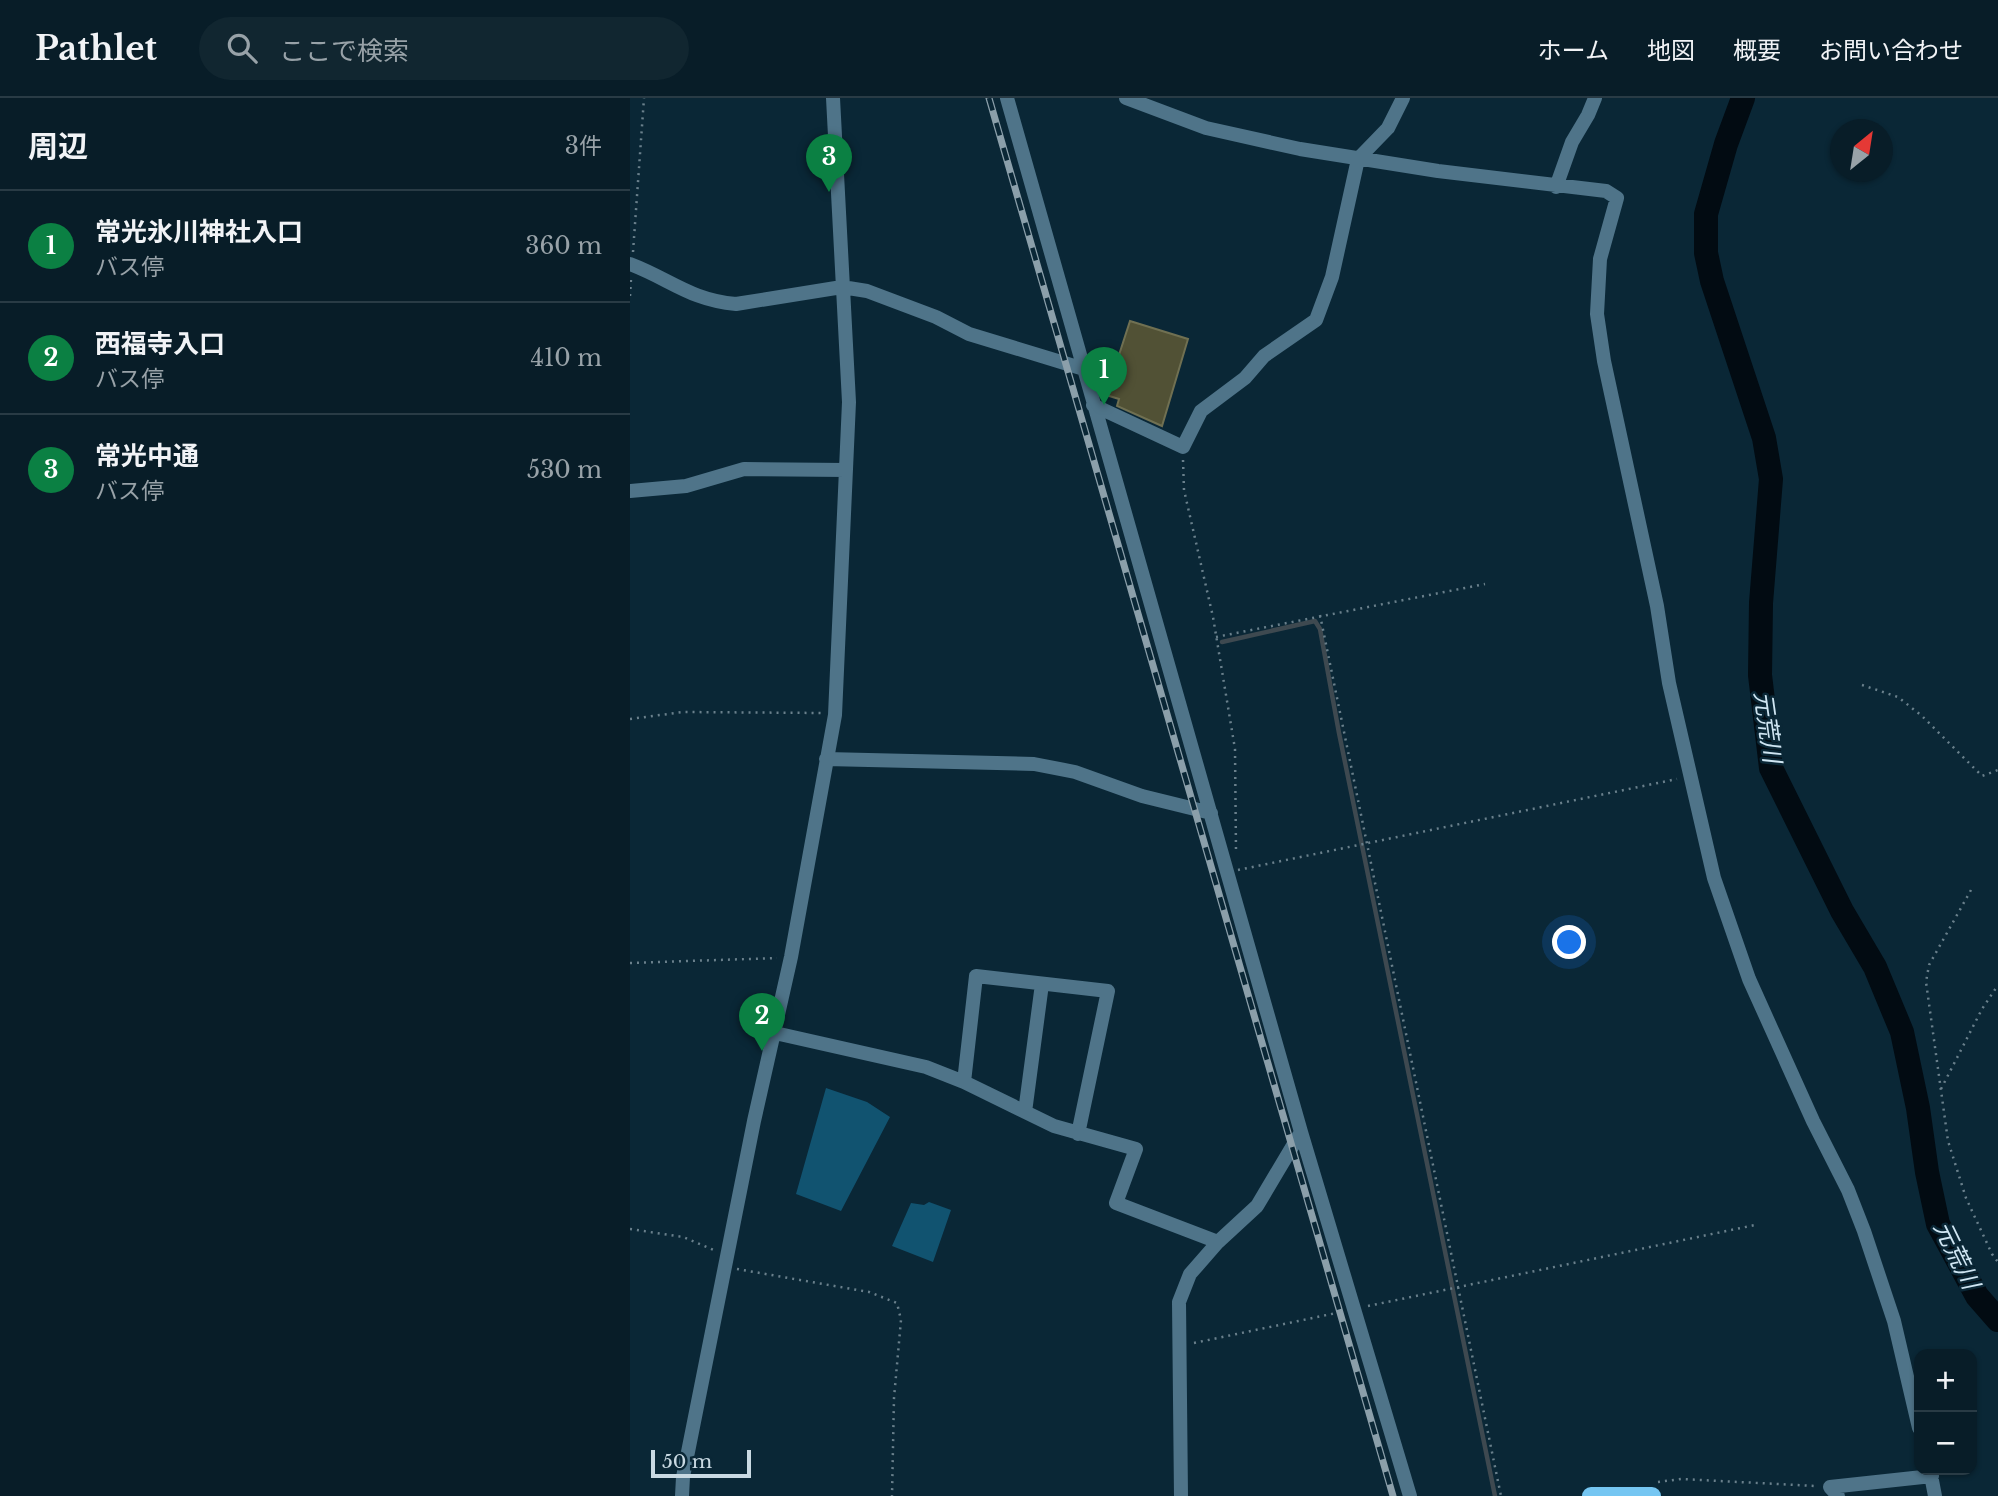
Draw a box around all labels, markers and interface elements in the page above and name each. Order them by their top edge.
search box [199,17,689,80]
text: Pathlet [35,28,157,69]
icon: search [223,29,261,67]
text: ここで検索 [279,35,409,67]
text: ホーム [1538,36,1609,65]
text: 地図 [1647,36,1695,65]
text: 概要 [1733,36,1781,65]
text: お問い合わせ [1819,36,1963,65]
north arrow [1830,119,1893,182]
text: 周辺 [28,128,88,165]
text: 3件 [565,132,602,160]
pin: 3 [806,134,852,192]
text: 常光氷川神社入口 [95,216,303,248]
text: 1 [46,232,56,260]
text: 360 m [525,232,602,260]
text: バス停 [95,253,164,281]
text: 西福寺入口 [95,328,225,360]
text: 2 [44,344,58,372]
text: 410 m [531,344,602,372]
pin: 1 [1081,347,1127,405]
text: バス停 [95,365,164,393]
text: 常光中通 [95,440,199,472]
text: 3 [44,456,58,484]
text: 530 m [527,456,602,484]
text: バス停 [95,477,164,505]
water label: 元荒川 [1749,689,1788,768]
your location [1552,925,1586,959]
pin: 2 [739,993,785,1051]
water label: 元荒川 [1928,1216,1987,1296]
map controls [1914,1349,1977,1475]
button: + [1914,1349,1977,1412]
button: − [1914,1412,1977,1475]
scale bar [651,1447,751,1479]
text: 50 m [662,1450,712,1473]

